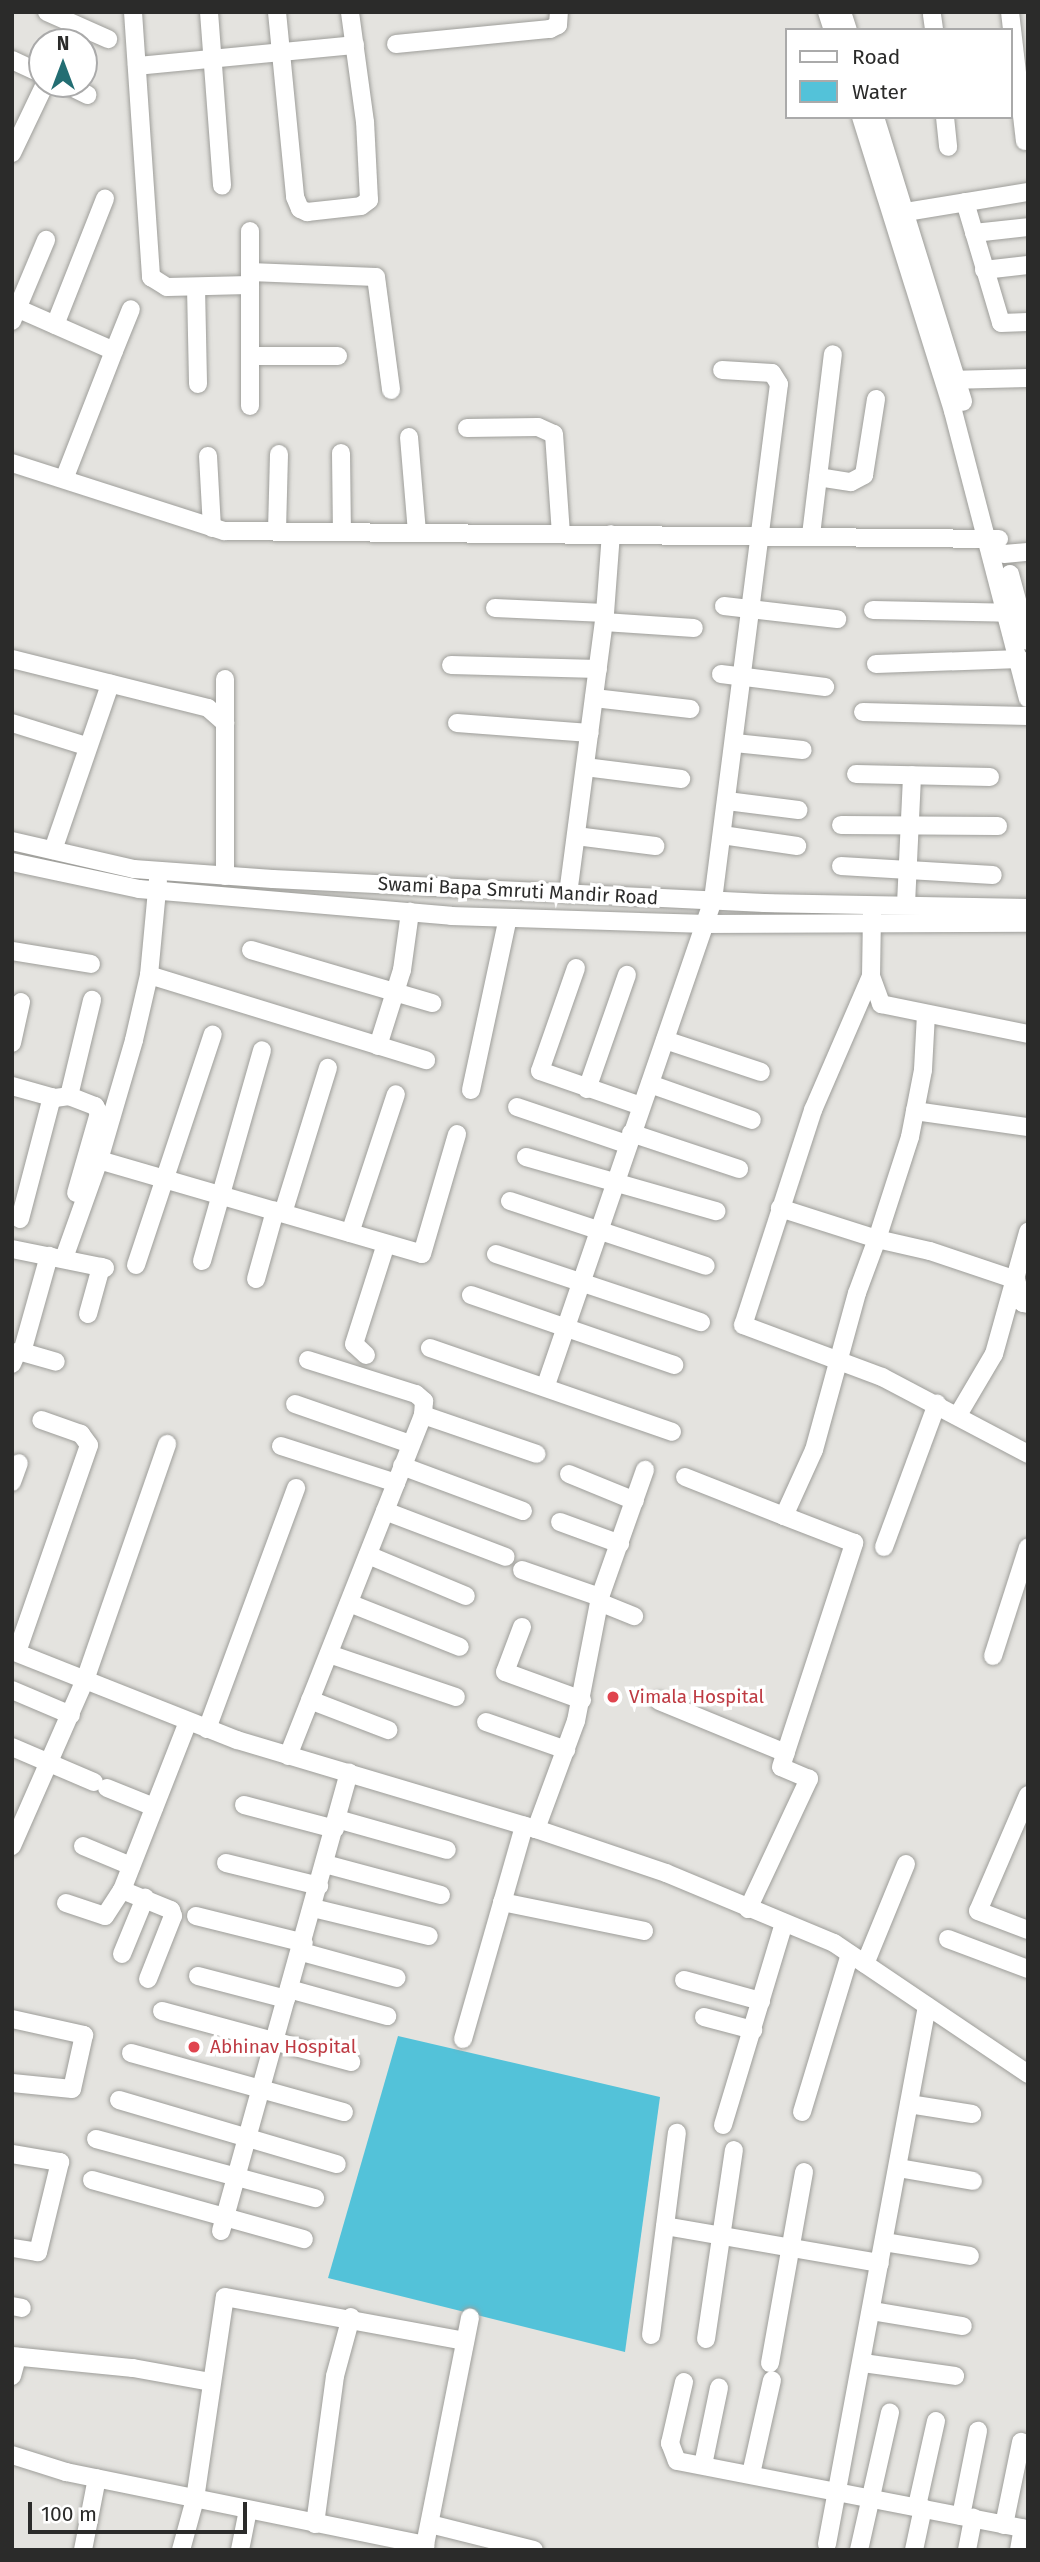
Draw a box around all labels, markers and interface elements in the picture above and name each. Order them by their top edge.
north arrow [28,28,98,98]
legend [785,28,1012,119]
text: N [57,32,69,55]
text: Road [852,44,900,70]
text: Water [852,79,907,105]
street label: Swami Bapa Smruti Mandir Road [377,872,659,910]
place label: Vimala Hospital [629,1686,764,1708]
marker: Vimala Hospital [603,1687,623,1707]
place label: Abhinav Hospital [210,2036,356,2058]
marker: Abhinav Hospital [184,2037,204,2057]
scale bar [32,2488,250,2532]
text: 100 m [41,2501,97,2527]

